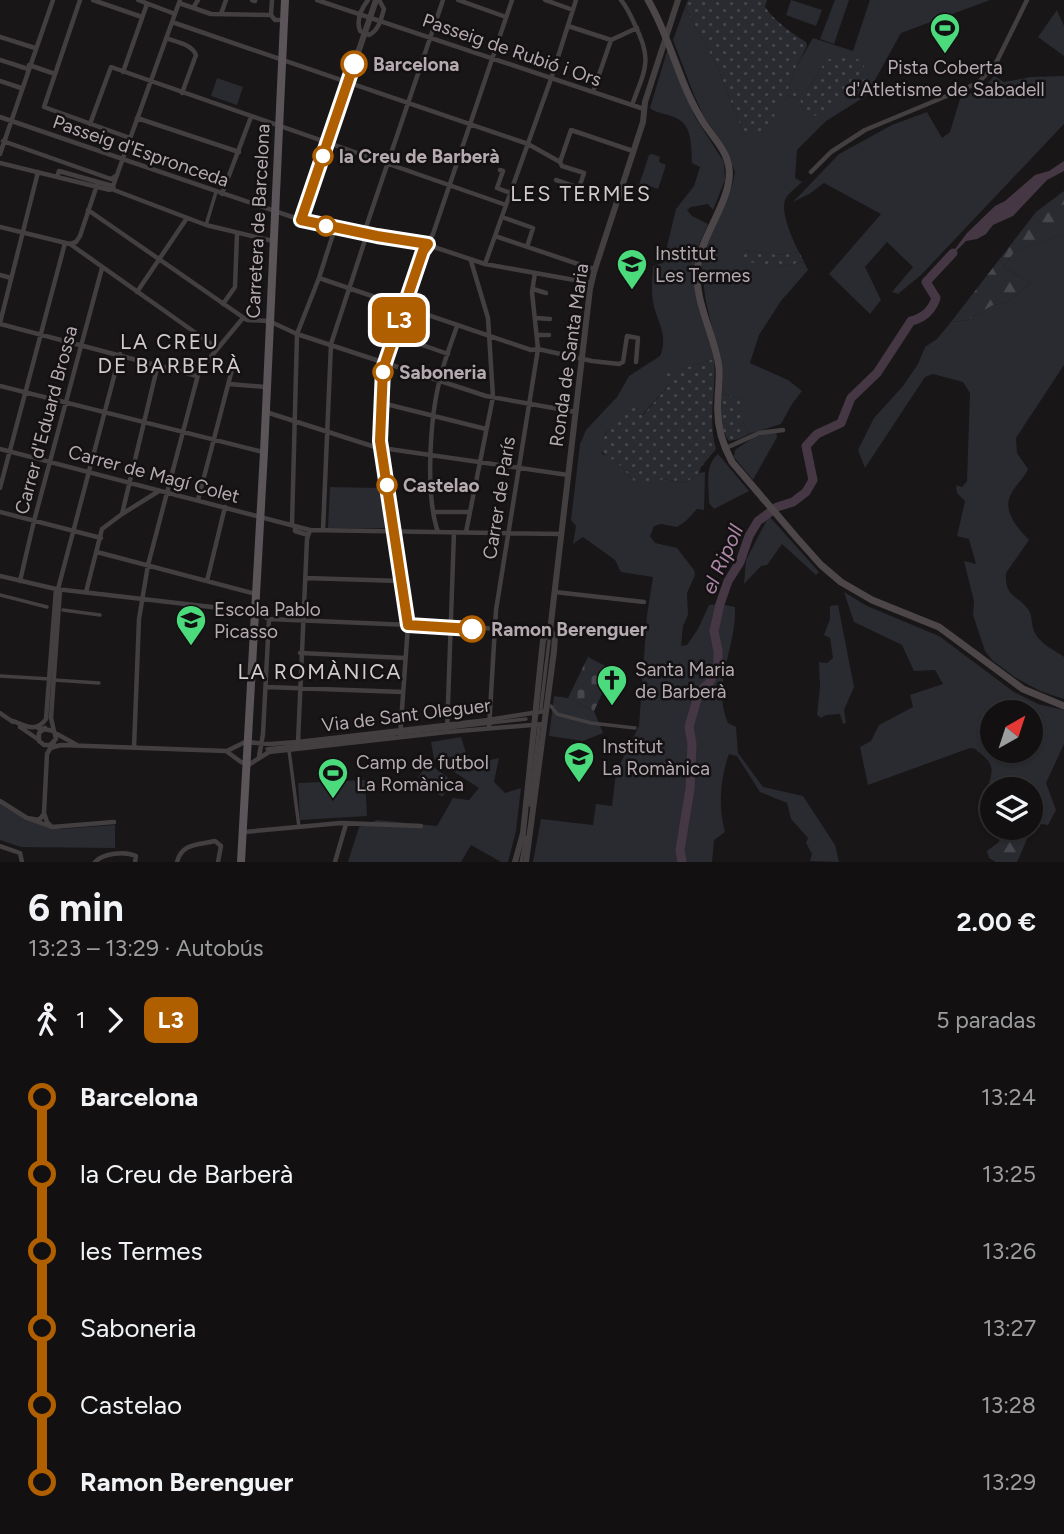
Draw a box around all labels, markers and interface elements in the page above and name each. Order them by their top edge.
street label: Passeig de Rubió i Ors [419,9,605,92]
sports icon: Pista Coberta d'Atletisme de Sabadell [928,11,962,55]
marker: Barcelona [341,51,367,77]
place label: Barcelona [373,53,460,76]
place label: Pista Coberta d'Atletisme de Sabadell [845,56,1045,101]
street label: Passeig d'Espronceda [50,110,232,192]
street label: Carretera de Barcelona [241,123,275,319]
place label: la Creu de Barberà [339,145,500,168]
marker: la Creu de Barberà [313,146,333,166]
district label: LES TERMES [510,181,652,206]
unlabelled marker [316,216,336,236]
place label: Institut Les Termes [655,242,750,287]
school or university icon: Institut Les Termes [615,247,649,291]
street label: Ronda de Santa Maria [545,262,593,448]
line badge: L3 [368,297,430,343]
text: L3 [386,305,412,334]
street label: Carrer d'Eduard Brossa [10,323,82,517]
district label: LA CREU DE BARBERÀ [98,329,242,378]
place label: Saboneria [399,361,487,384]
marker: Saboneria [373,362,393,382]
street label: Carrer de París [478,435,520,561]
street label: Carrer de Magí Colet [66,440,242,508]
place label: Castelao [403,474,480,497]
marker: Castelao [377,475,397,495]
water label: el Ripoll [696,520,748,598]
place label: Escola Pablo Picasso [214,598,321,643]
school or university icon: Escola Pablo Picasso [174,603,208,647]
marker: Ramon Berenguer [459,616,485,642]
place label: Ramon Berenguer [491,618,647,641]
place label: Santa Maria de Barberà [635,658,735,703]
district label: LA ROMÀNICA [237,659,403,684]
church icon: Santa Maria de Barberà [595,663,629,707]
street label: Via de Sant Oleguer [320,693,492,737]
north arrow [980,700,1043,763]
map controls [980,700,1043,840]
place label: Institut La Romànica [602,735,710,780]
school or university icon: Institut La Romànica [562,740,596,784]
place label: Camp de futbol La Romànica [356,751,489,796]
sports icon: Camp de futbol La Romànica [316,756,350,800]
button: layers [980,777,1043,840]
text: 6 min [28,885,124,931]
text: 2.00 € [957,906,1036,938]
text: 13:23 – 13:29 · Autobús [28,934,264,962]
icon: walk [28,1001,66,1039]
icon: forward [96,1001,134,1039]
text: L3 [158,1005,184,1034]
text: 1 [76,1006,86,1034]
text: 5 paradas [936,1006,1036,1034]
text: Barcelona [80,1081,198,1113]
text: 13:24 [981,1083,1036,1111]
text: la Creu de Barberà [80,1158,293,1190]
text: 13:25 [982,1160,1036,1188]
text: les Termes [80,1235,203,1267]
text: 13:26 [982,1237,1036,1265]
text: Saboneria [80,1312,196,1344]
text: 13:27 [983,1314,1036,1342]
text: Castelao [80,1389,182,1421]
text: 13:28 [981,1391,1036,1419]
text: Ramon Berenguer [80,1466,293,1498]
text: 13:29 [982,1468,1036,1496]

